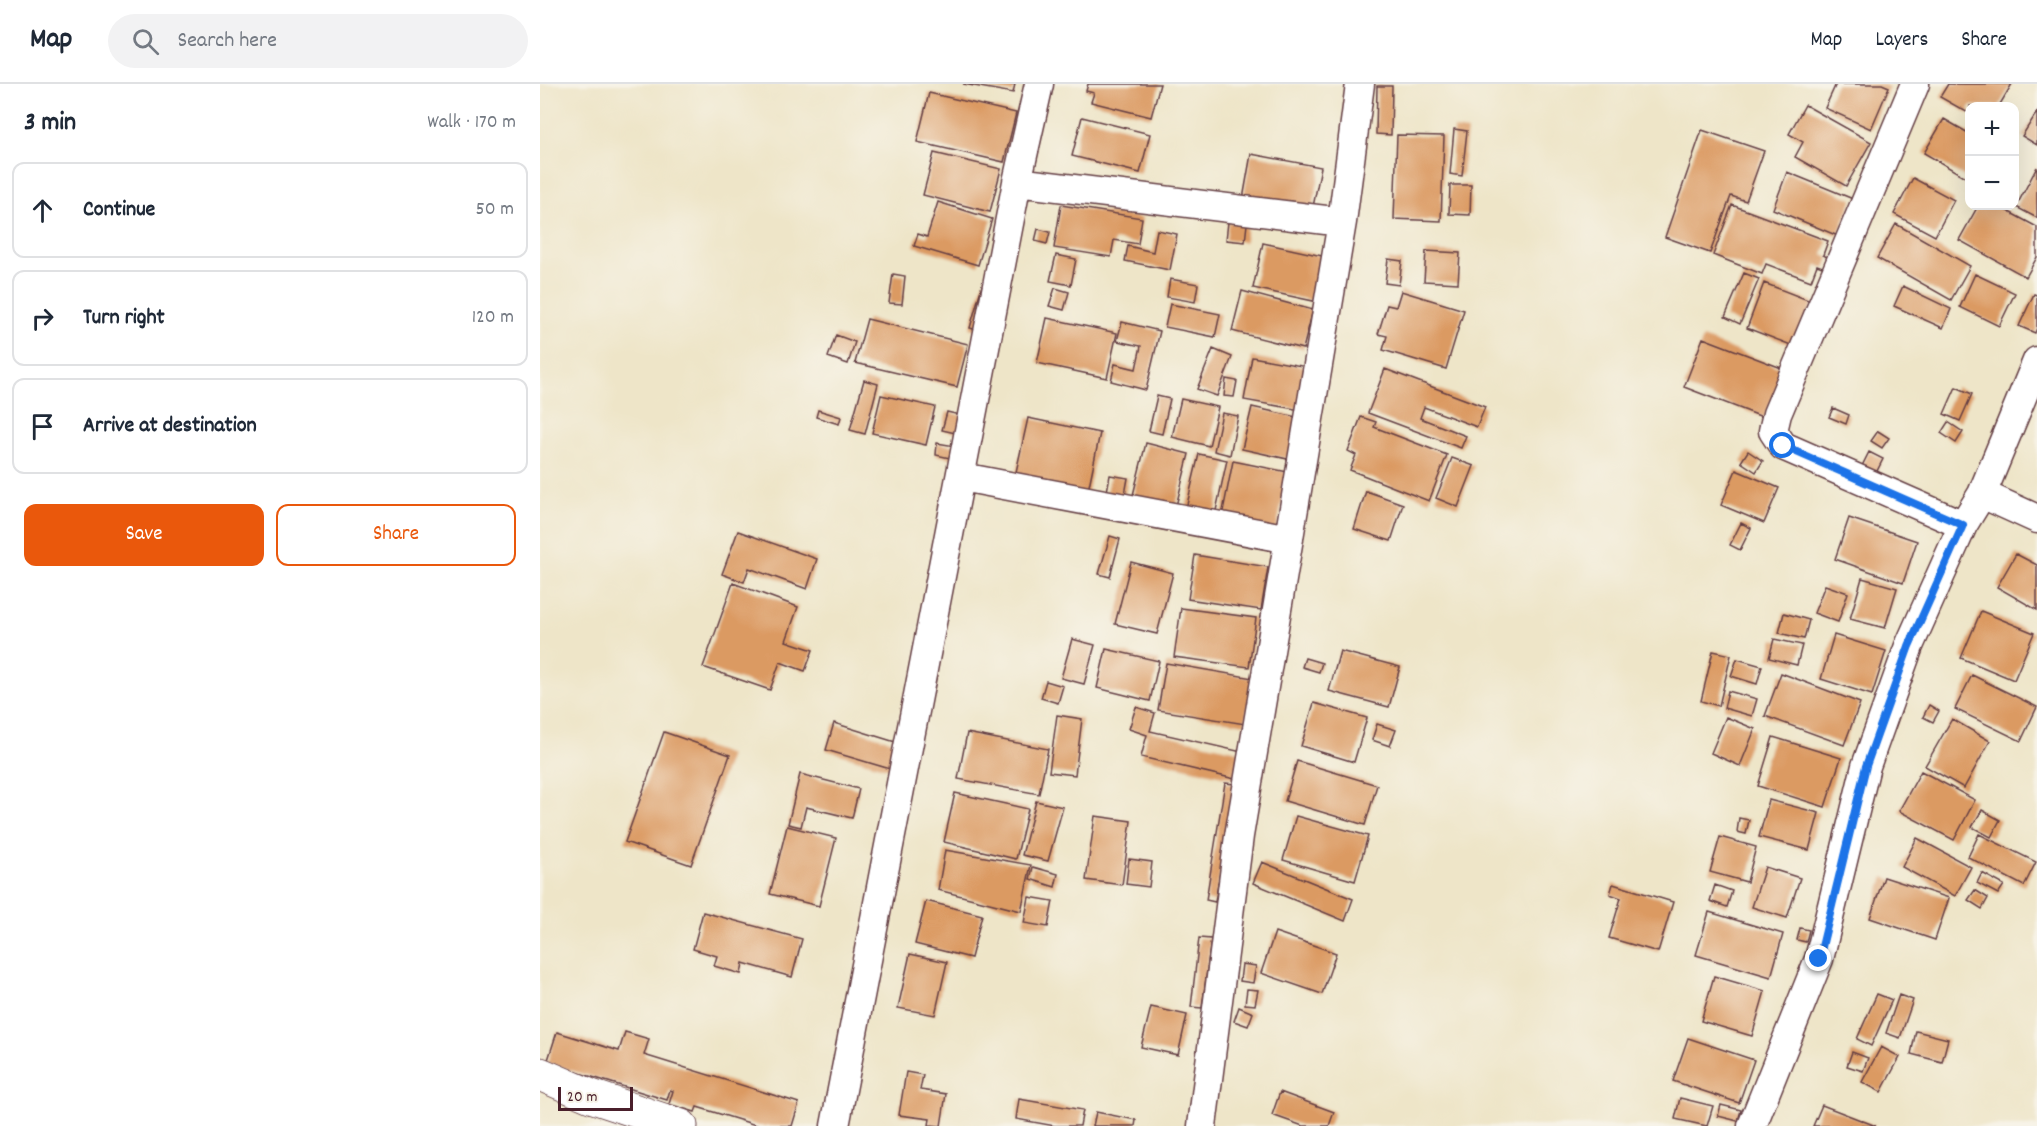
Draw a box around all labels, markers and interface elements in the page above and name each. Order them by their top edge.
search box [108,14,528,68]
text: Map [30,21,72,61]
icon: search [129,25,162,58]
text: Search here [177,26,277,57]
text: Map [1811,26,1842,56]
text: Layers [1875,26,1928,56]
text: Share [1961,26,2007,56]
map controls [1965,102,2019,210]
button: + [1965,102,2019,156]
text: 3 min [24,105,76,142]
text: Walk · 170 m [427,109,516,137]
button: − [1965,156,2019,210]
icon: ahead [26,194,59,227]
text: Continue [83,195,155,226]
text: 50 m [476,196,514,224]
icon: right [26,302,59,335]
text: Turn right [83,303,165,334]
text: 120 m [472,304,514,332]
icon: arrive [26,410,59,443]
text: Arrive at destination [83,411,257,442]
route start [1769,432,1795,458]
button: Save [24,504,264,566]
button: Share [276,504,516,566]
route end [1805,945,1831,971]
scale bar [558,1084,633,1112]
text: 20 m [567,1086,597,1109]

